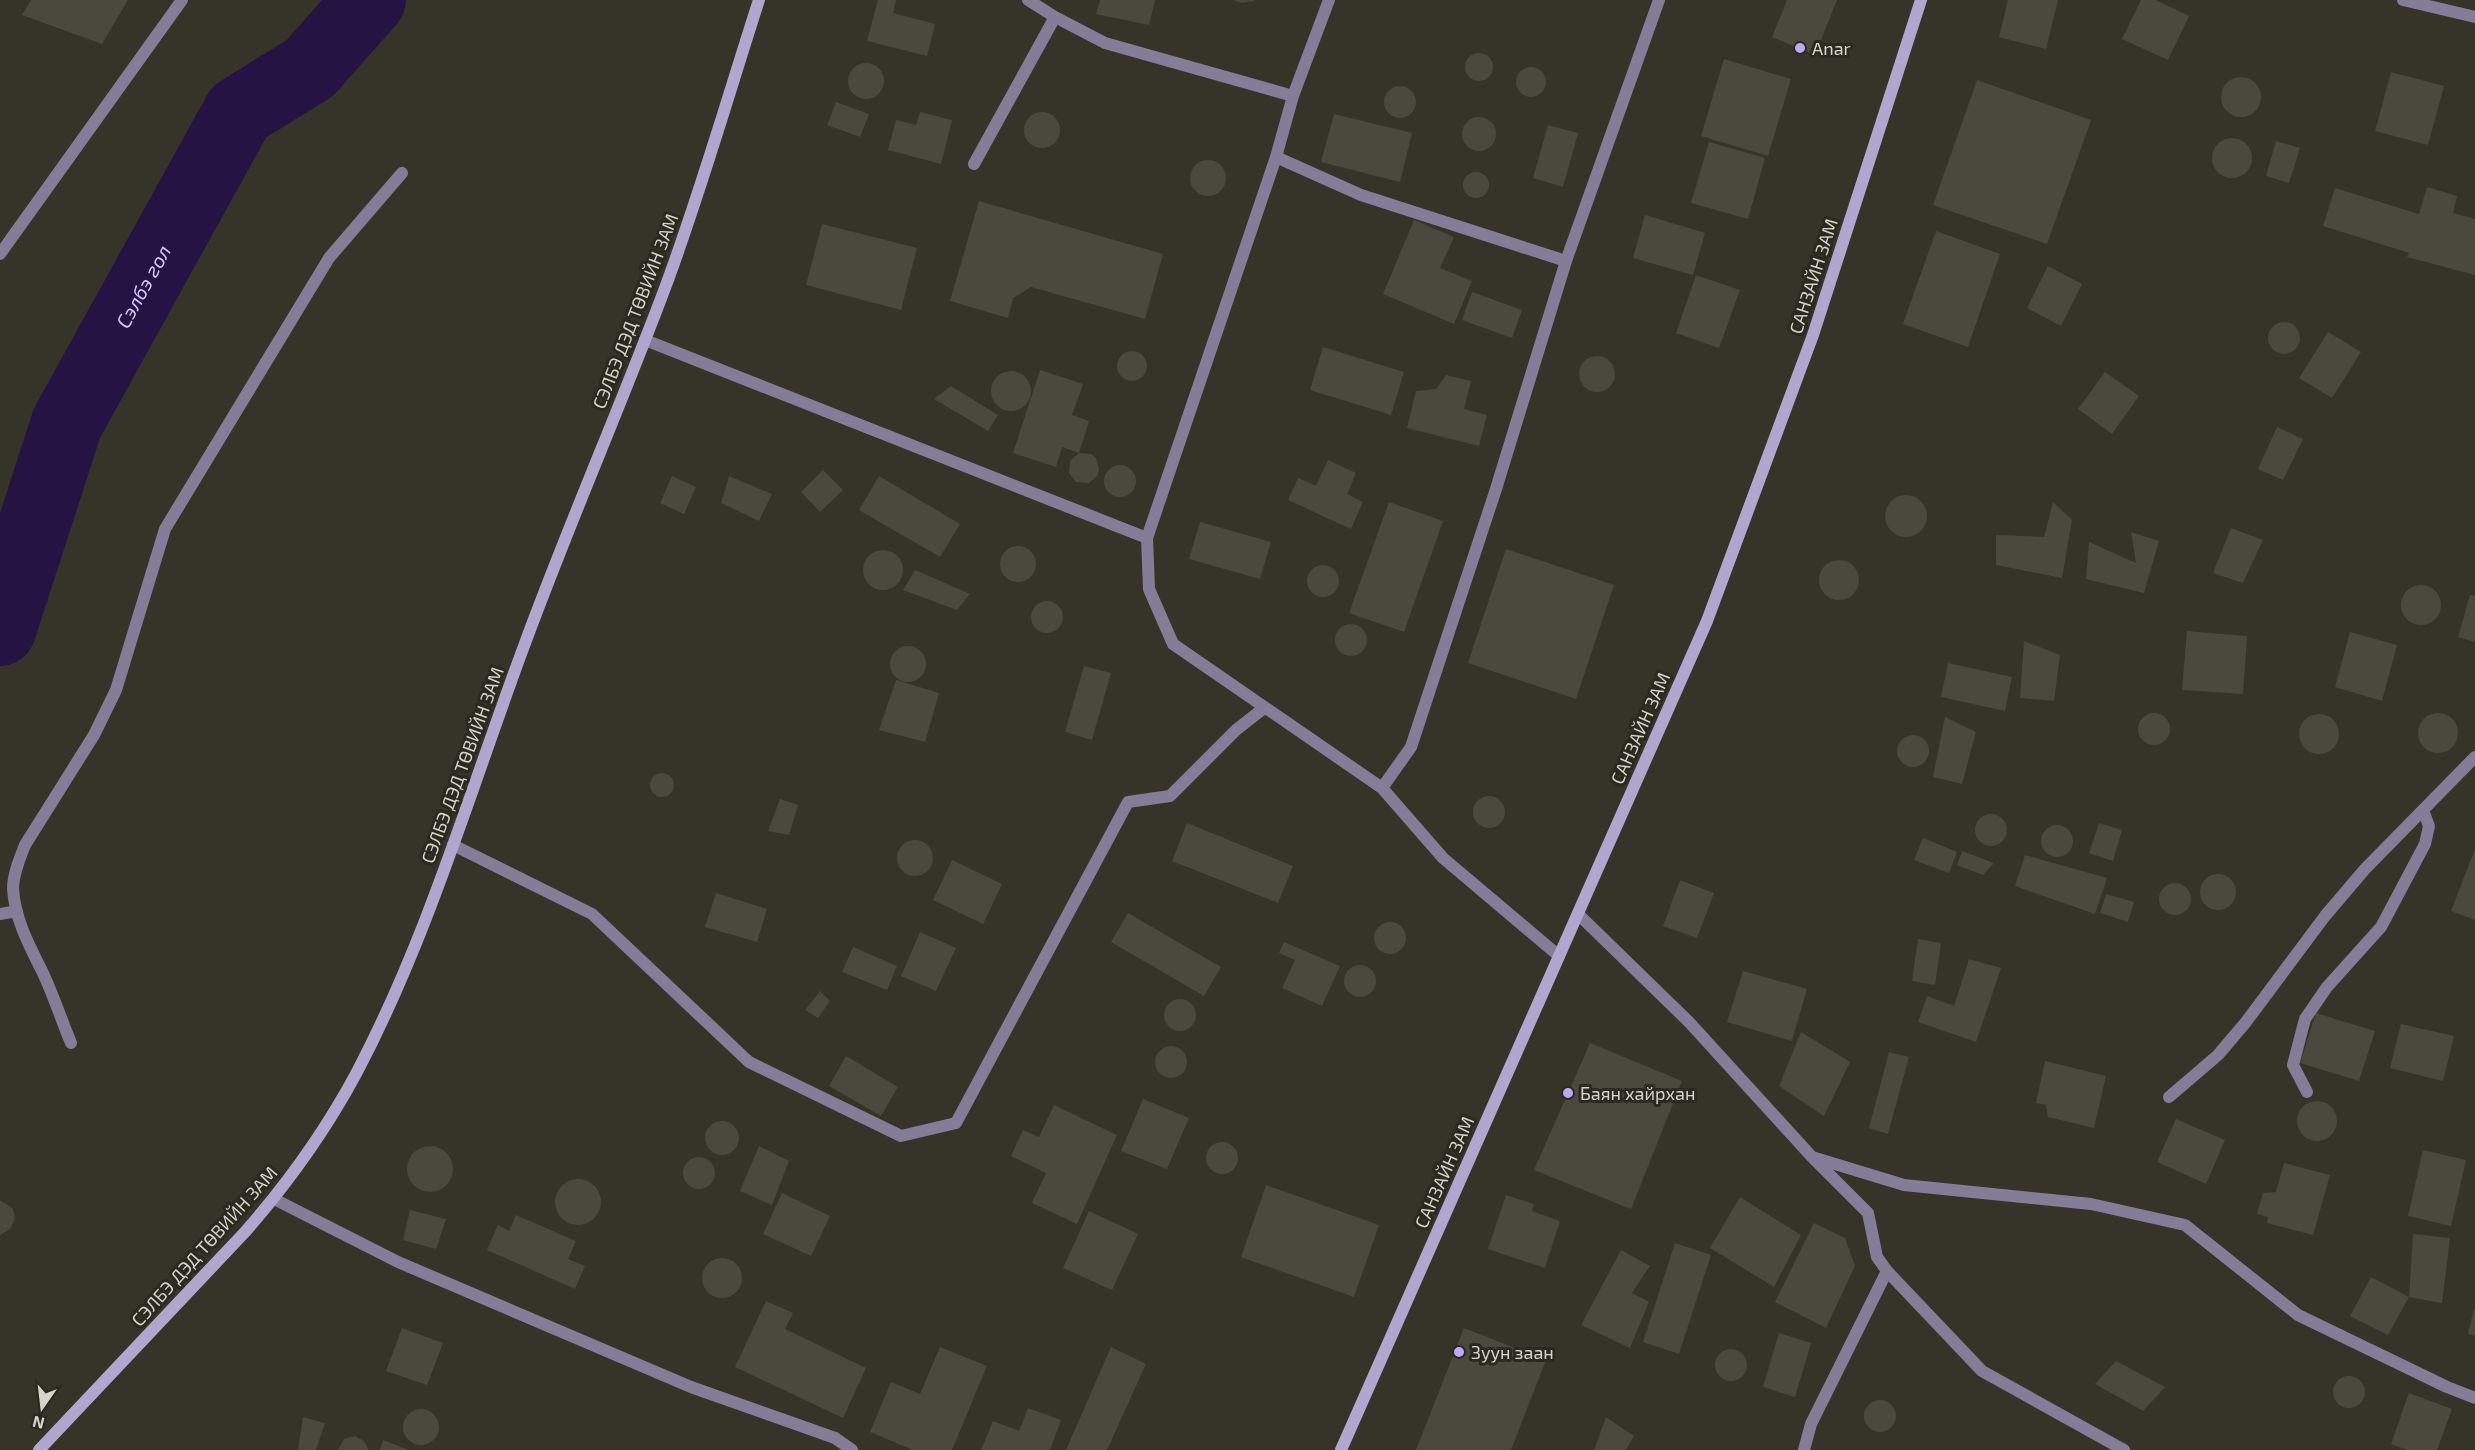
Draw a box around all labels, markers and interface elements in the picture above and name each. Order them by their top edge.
place label: Anar [1812,37,1851,59]
marker: Anar [1793,41,1807,55]
street label: СЭЛБЭ ДЭД ТӨВИЙН ЗАМ [588,210,682,412]
street label: САНЗАЙН ЗАМ [1784,216,1842,336]
water label: Сэлбэ гол [110,240,175,332]
street label: СЭЛБЭ ДЭД ТӨВИЙН ЗАМ [416,664,508,866]
street label: САНЗАЙН ЗАМ [1606,669,1674,787]
place label: Баян хайрхан [1580,1082,1696,1104]
marker: Баян хайрхан [1561,1086,1575,1100]
street label: САНЗАЙН ЗАМ [1410,1113,1478,1231]
street label: СЭЛБЭ ДЭД ТӨВИЙН ЗАМ [126,1162,282,1330]
place label: Зуун заан [1471,1341,1554,1363]
marker: Зуун заан [1452,1345,1466,1359]
north arrow [12,1378,72,1438]
text: N [30,1412,46,1434]

